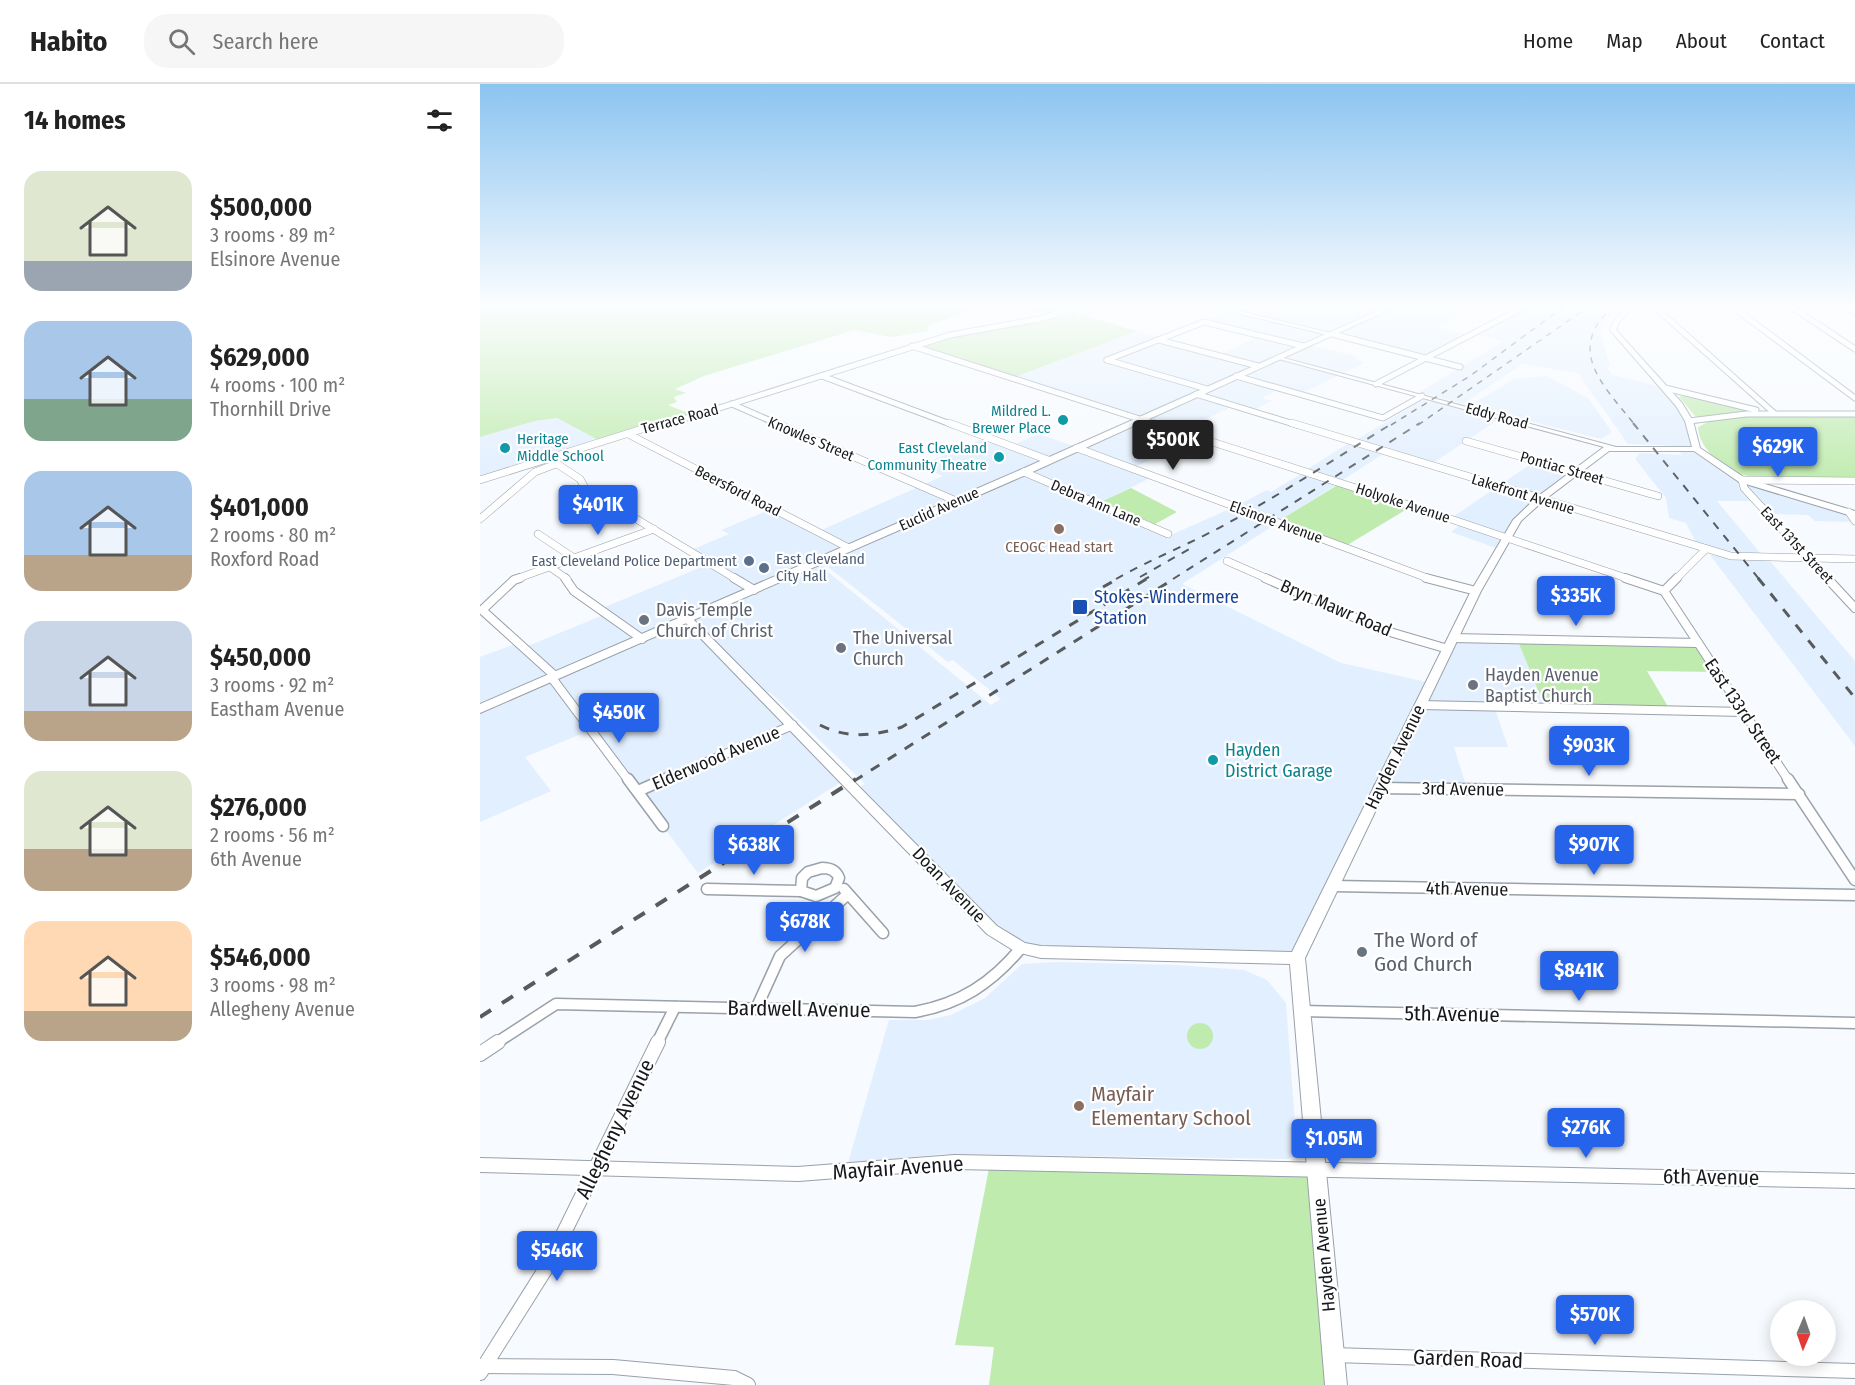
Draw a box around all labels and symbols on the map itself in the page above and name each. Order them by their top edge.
street label: Eddy Road [1464,399,1530,433]
street label: Terrace Road [639,400,721,438]
place label: Mildred L. Brewer Place [972,402,1051,437]
street label: Knowles Street [765,413,857,465]
marker: Mildred L. Brewer Place [1056,413,1070,427]
pin: $500K [1131,420,1215,471]
pin: $629K [1736,427,1820,478]
place label: Heritage Middle School [517,430,604,465]
place label: East Cleveland Community Theatre [868,439,987,474]
marker: Heritage Middle School [498,441,512,455]
street label: Pontiac Street [1518,447,1606,489]
marker: East Cleveland Community Theatre [992,450,1006,464]
street label: Beersford Road [692,462,784,520]
street label: Lakefront Avenue [1469,470,1577,518]
street label: Debra Ann Lane [1048,476,1144,530]
street label: Holyoke Avenue [1354,479,1452,527]
street label: Euclid Avenue [896,483,982,535]
pin: $401K [556,485,640,536]
street label: Elsinore Avenue [1227,497,1325,547]
street label: East 131st Street [1757,503,1837,587]
marker: CEOGC Head start [1052,522,1066,536]
place label: CEOGC Head start [1005,538,1113,556]
place label: East Cleveland City Hall [776,550,865,585]
place label: East Cleveland Police Department [531,552,737,570]
marker: East Cleveland Police Department [742,554,756,568]
marker: East Cleveland City Hall [757,561,771,575]
street label: Bryn Mawr Road [1277,575,1395,641]
pin: $335K [1534,576,1618,627]
place label: Stokes-Windermere Station [1094,586,1239,629]
marker: Stokes-Windermere Station [1071,598,1089,616]
place label: Davis Temple Church of Christ [656,599,773,642]
marker: Davis Temple Church of Christ [637,613,651,627]
place label: The Universal Church [853,627,953,670]
marker: The Universal Church [834,641,848,655]
street label: East 133rd Street [1700,654,1786,768]
place label: Hayden Avenue Baptist Church [1485,664,1599,707]
marker: Hayden Avenue Baptist Church [1466,678,1480,692]
pin: $450K [577,693,661,744]
street label: Hayden Avenue [1360,701,1430,813]
street label: Elderwood Avenue [649,721,783,795]
pin: $903K [1547,726,1631,777]
place label: Hayden District Garage [1225,739,1333,782]
marker: Hayden District Garage [1206,753,1220,767]
street label: 3rd Avenue [1422,777,1504,801]
pin: $638K [712,825,796,876]
pin: $907K [1552,825,1636,876]
street label: Doan Avenue [908,843,990,927]
street label: 4th Avenue [1426,877,1508,901]
pin: $678K [763,902,847,953]
place label: The Word of God Church [1374,927,1479,977]
marker: The Word of God Church [1355,945,1369,959]
pin: $841K [1537,951,1621,1002]
street label: Bardwell Avenue [727,995,871,1023]
street label: 5th Avenue [1404,1000,1500,1028]
street label: Allegheny Avenue [570,1055,660,1203]
place label: Mayfair Elementary School [1091,1081,1251,1131]
marker: Mayfair Elementary School [1072,1099,1086,1113]
pin: $276K [1544,1108,1628,1159]
pin: $1.05M [1285,1119,1383,1170]
street label: Mayfair Avenue [832,1150,964,1186]
street label: 6th Avenue [1663,1163,1759,1191]
street label: Hayden Avenue [1308,1197,1340,1313]
pin: $546K [515,1231,599,1282]
pin: $570K [1553,1295,1637,1346]
north arrow [1770,1300,1836,1366]
street label: Garden Road [1412,1344,1524,1374]

